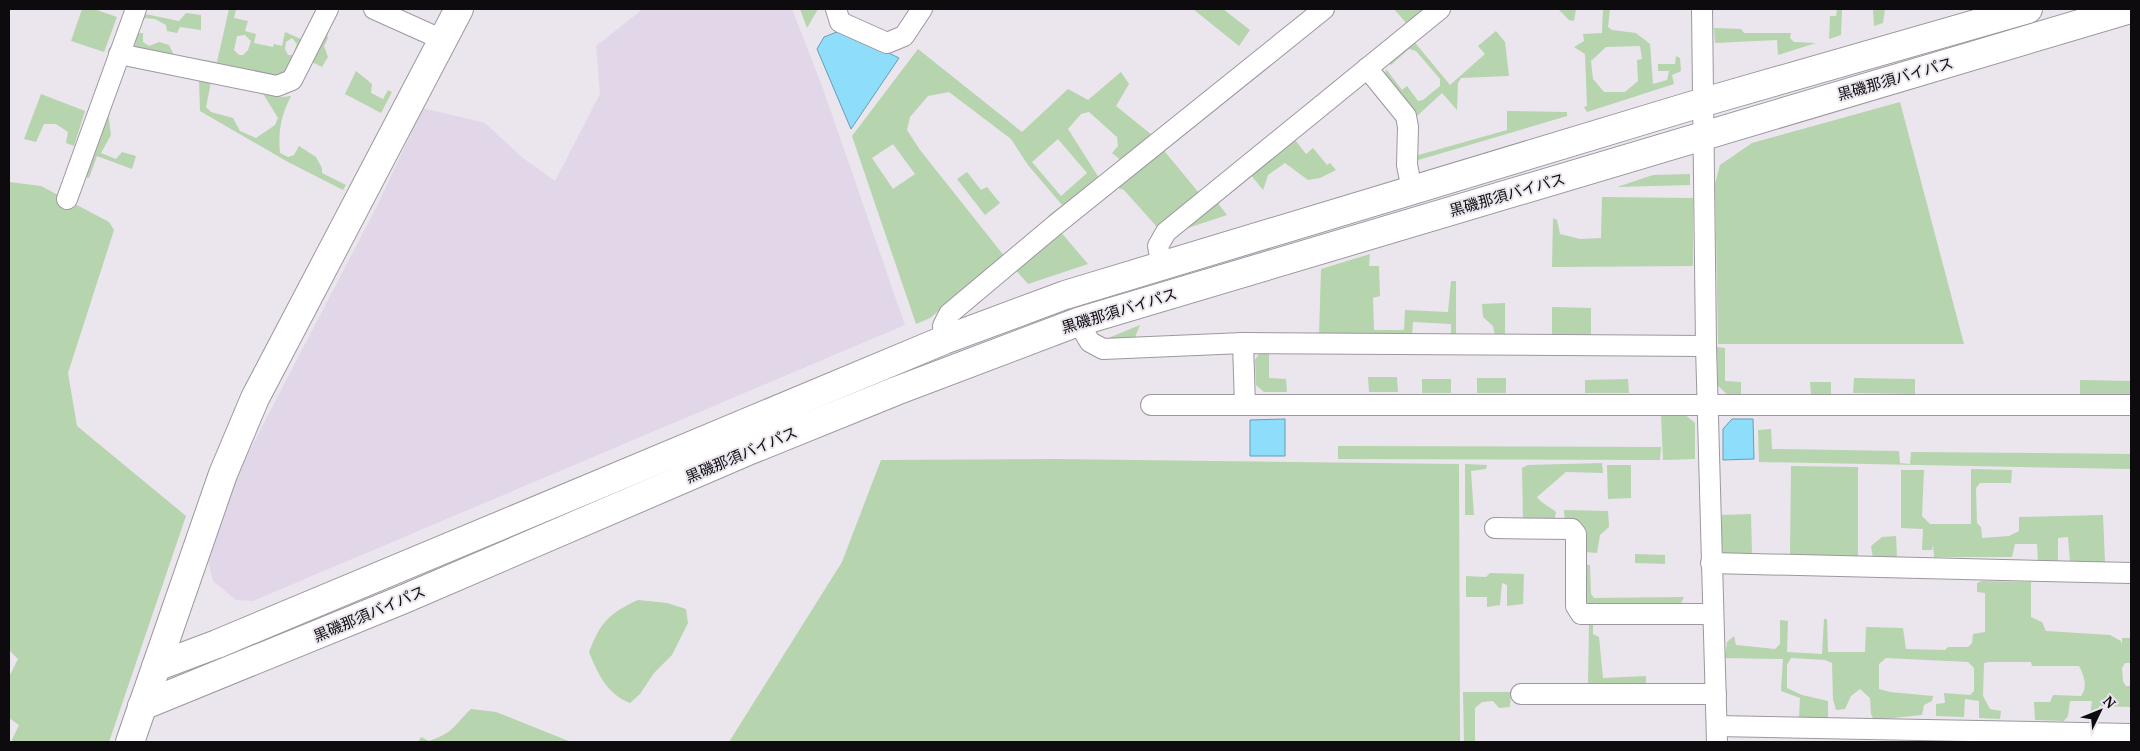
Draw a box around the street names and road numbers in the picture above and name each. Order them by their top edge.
street label: 黒磯那須バイパス [1835,52,1955,104]
street label: 黒磯那須バイパス [1447,168,1567,220]
street label: 黒磯那須バイパス [1059,283,1179,337]
street label: 黒磯那須バイパス [682,421,800,487]
street label: 黒磯那須バイパス [310,580,428,646]

